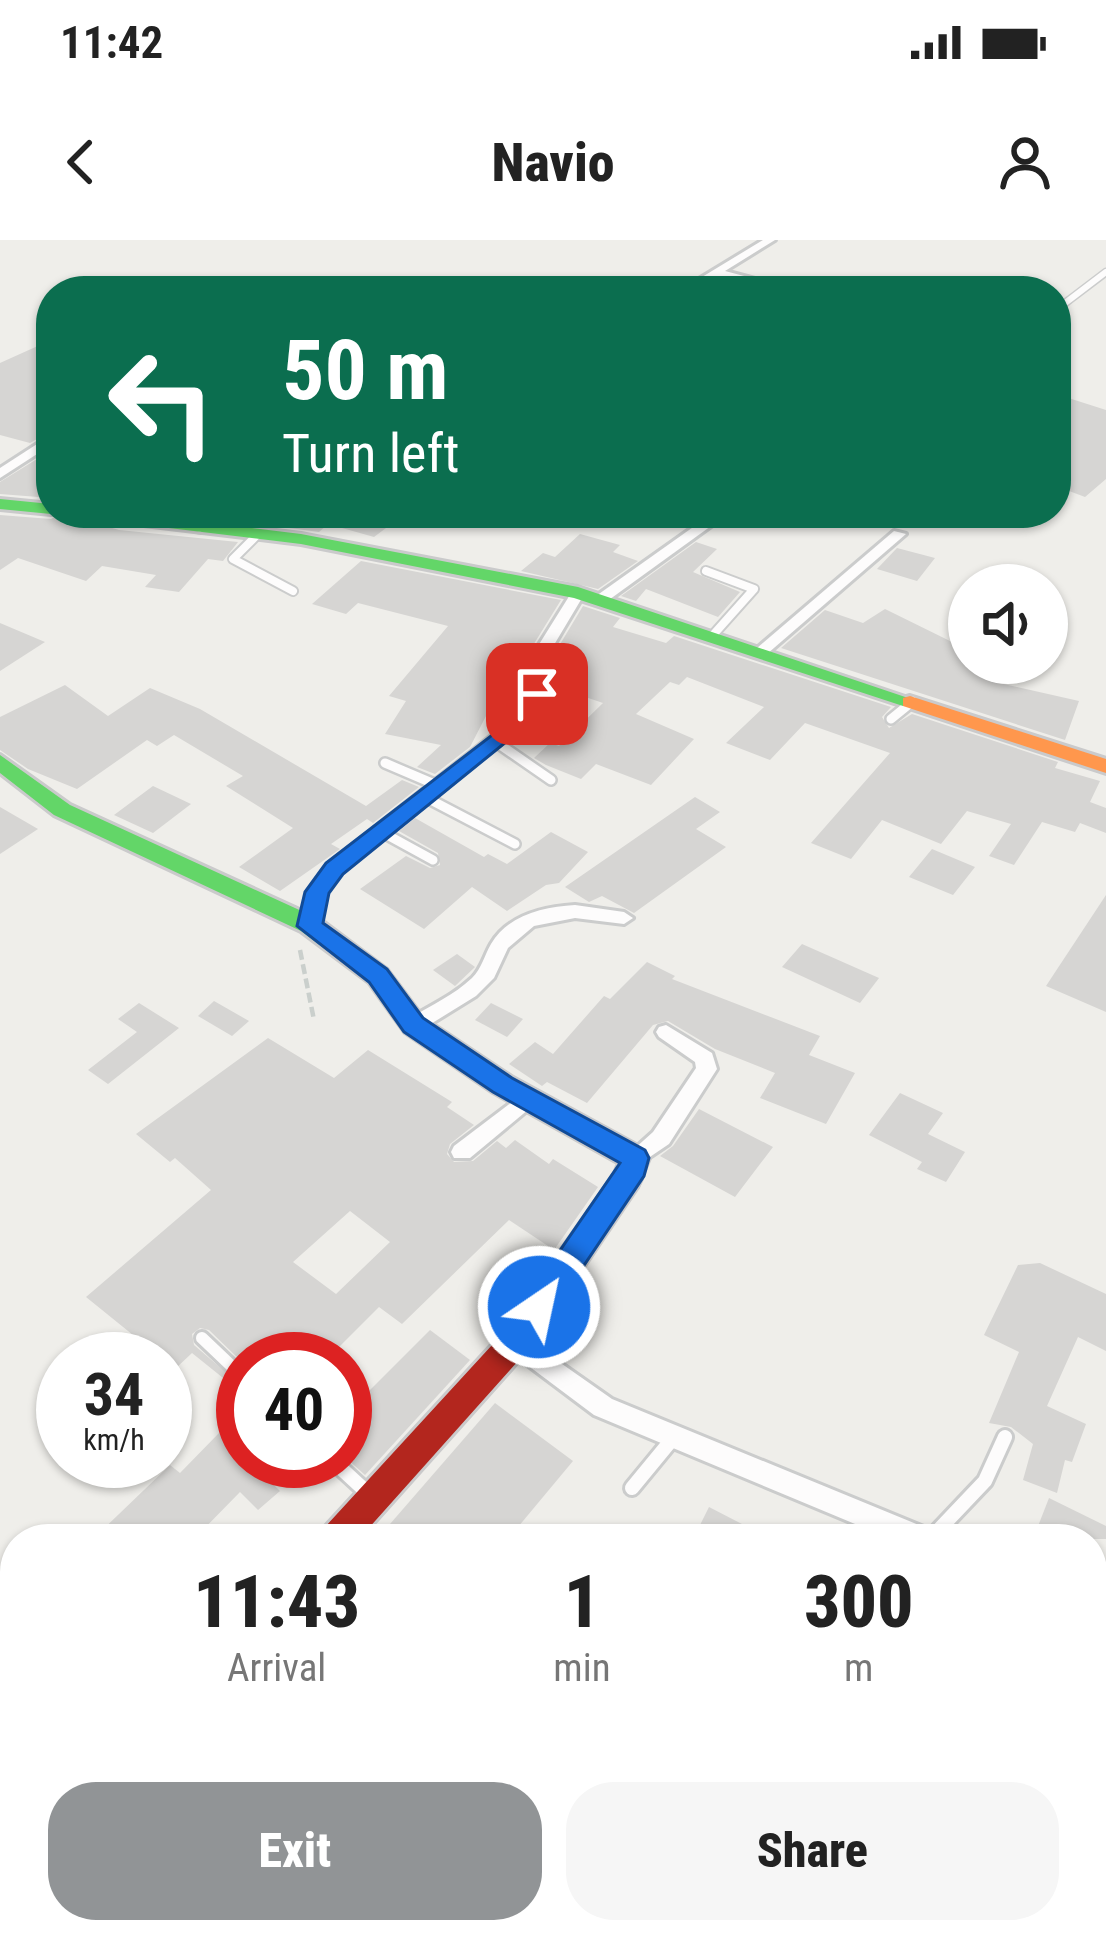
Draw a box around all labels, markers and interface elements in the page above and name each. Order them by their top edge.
text: 11:42 [60,16,163,69]
icon: back [48,129,114,195]
icon: person [992,129,1058,195]
text: Navio [491,131,615,194]
text: 50 m [282,321,449,420]
icon: left [84,324,240,480]
text: Turn left [282,422,459,485]
map controls [948,564,1068,684]
button: sound [948,564,1068,684]
pin [486,643,588,745]
icon: arrive [504,661,570,727]
position arrow [476,1244,602,1370]
speed limit sign: 40 [216,1332,372,1488]
text: 34 [84,1359,144,1430]
text: km/h [83,1422,145,1457]
text: 11:43 [193,1560,360,1645]
text: 1 [564,1560,600,1645]
text: 300 [804,1560,914,1645]
text: Arrival [227,1645,326,1691]
text: min [553,1645,611,1691]
text: m [844,1645,873,1691]
button: Exit [48,1782,542,1920]
button: Share [566,1782,1059,1920]

